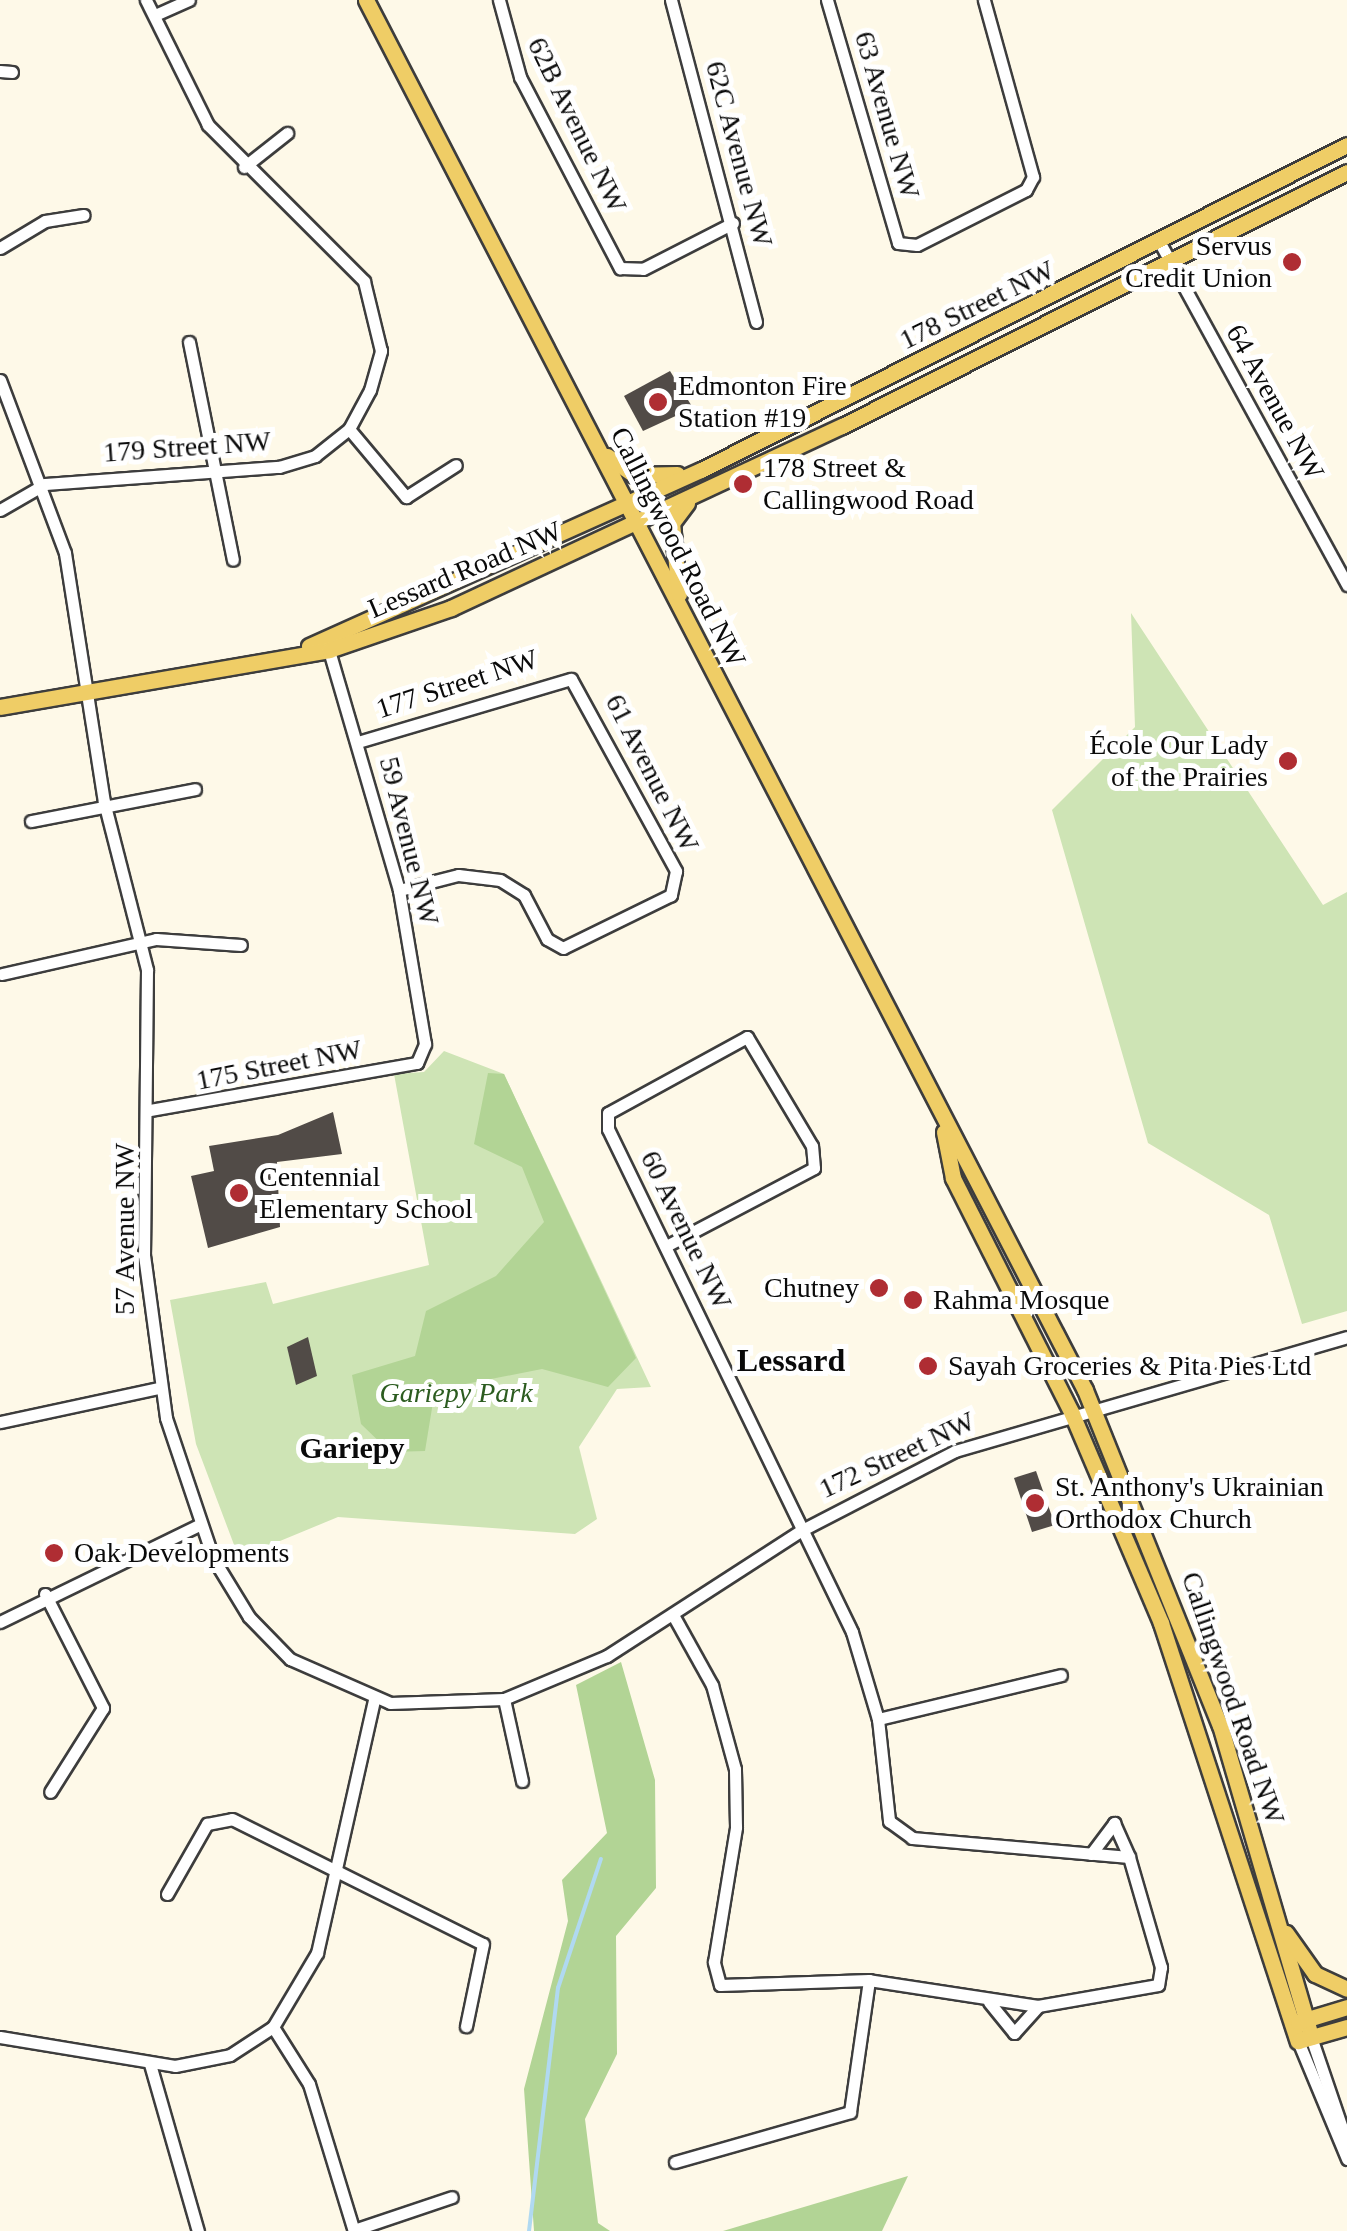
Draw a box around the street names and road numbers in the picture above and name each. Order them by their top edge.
street label: 63 Avenue NW [847,27,927,203]
street label: 62B Avenue NW [520,31,634,219]
street label: 62C Avenue NW [698,57,780,251]
street label: 178 Street NW [894,253,1060,357]
street label: 64 Avenue NW [1218,318,1332,486]
street label: Callingwood Road NW [603,422,753,672]
street label: 179 Street NW [102,424,272,470]
street label: Lessard Road NW [363,514,567,626]
street label: 177 Street NW [372,642,542,726]
street label: 61 Avenue NW [598,688,706,858]
street label: 59 Avenue NW [372,753,446,929]
street label: 175 Street NW [193,1032,365,1098]
street label: 57 Avenue NW [108,1142,142,1316]
street label: 60 Avenue NW [633,1145,739,1315]
street label: 172 Street NW [814,1404,980,1506]
street label: Callingwood Road NW [1174,1568,1292,1828]

